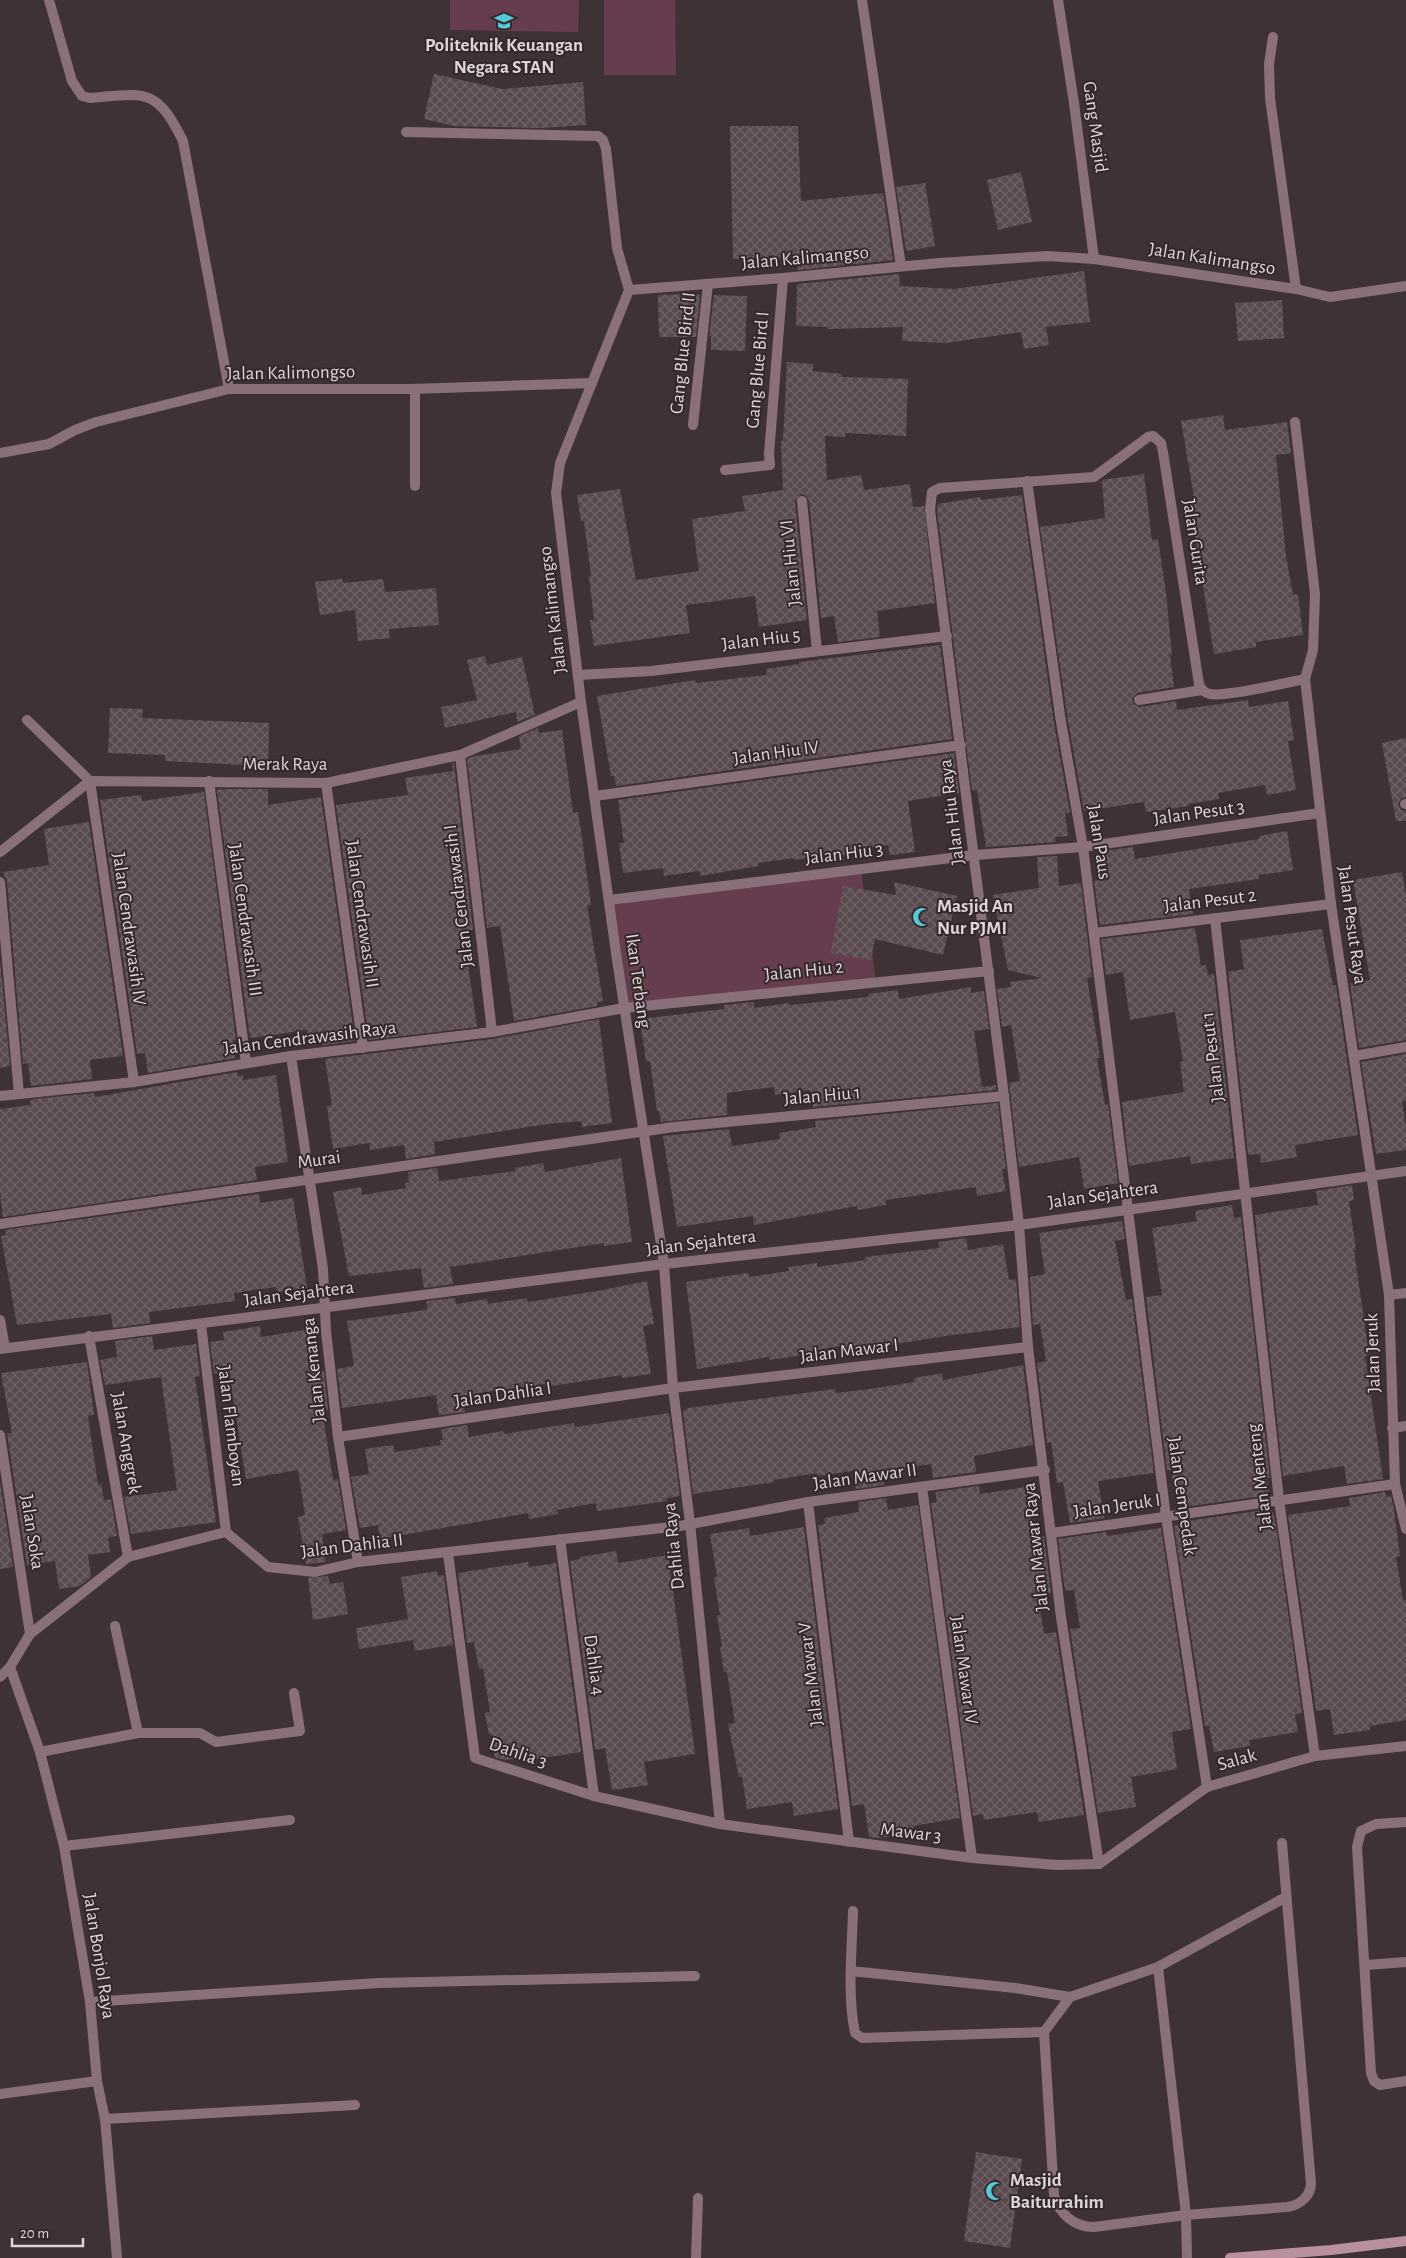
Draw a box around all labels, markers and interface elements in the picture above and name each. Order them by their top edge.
school or university icon: Politeknik Keuangan Negara STAN [493,10,515,32]
place label: Politeknik Keuangan Negara STAN [425,36,583,77]
street label: Gang Masjid [1079,80,1111,174]
street label: Jalan Kalimangso [1147,240,1277,278]
street label: Jalan Kalimangso [740,243,870,273]
street label: Gang Blue Bird II [667,291,699,415]
street label: Gang Blue Bird I [743,311,773,429]
street label: Jalan Kalimongso [227,362,355,384]
street label: Jalan Gurita [1179,498,1211,586]
street label: Jalan Hiu VI [777,519,805,607]
street label: Jalan Kalimangso [536,545,570,675]
street label: Jalan Hiu 5 [721,626,801,654]
street label: Jalan Hiu IV [732,738,820,768]
street label: Merak Raya [242,755,328,774]
street label: Jalan Hiu Raya [936,758,968,866]
street label: Jalan Pesut 3 [1152,797,1246,829]
street label: Jalan Paus [1084,803,1114,881]
street label: Jalan Cendrawasih I [441,823,477,969]
street label: Jalan Cendrawasih II [342,839,382,989]
street label: Jalan Hiu 3 [804,840,884,868]
street label: Jalan Cendrawasih III [225,842,265,998]
street label: Jalan Cendrawasih IV [109,851,149,1007]
street label: Jalan Pesut Raya [1334,864,1370,986]
street label: Jalan Pesut 2 [1163,886,1258,916]
place label: Masjid An Nur PJMI [937,897,1013,938]
mosque icon: Masjid An Nur PJMI [911,906,933,928]
street label: Ikan Terbang [622,933,654,1030]
street label: Jalan Hiu 2 [763,957,845,985]
street label: Jalan Pesut 1 [1198,1011,1228,1103]
street label: Jalan Cendrawasih Raya [222,1018,398,1058]
street label: Jalan Hiu 1 [783,1083,861,1109]
street label: Murai [296,1148,342,1172]
street label: Jalan Sejahtera [1047,1178,1159,1212]
street label: Jalan Sejahtera [645,1227,757,1259]
street label: Jalan Sejahtera [243,1278,355,1310]
street label: Jalan Jeruk [1362,1313,1384,1393]
street label: Jalan Kenanga [299,1316,329,1423]
street label: Jalan Mawar I [799,1336,899,1366]
street label: Jalan Flamboyan [214,1364,248,1488]
street label: Jalan Dahlia I [453,1379,553,1411]
street label: Jalan Anggrek [108,1391,144,1496]
street label: Jalan Menteng [1244,1422,1276,1531]
street label: Jalan Cempedak [1164,1435,1200,1557]
street label: Jalan Mawar II [812,1460,918,1494]
street label: Jalan Mawar Raya [1020,1481,1052,1612]
street label: Jalan Jeruk I [1072,1491,1162,1521]
street label: Jalan Soka [17,1493,47,1571]
street label: Dahlia Raya [660,1501,688,1590]
street label: Jalan Dahlia II [300,1530,404,1562]
street label: Jalan Mawar IV [947,1614,981,1726]
street label: Jalan Mawar V [795,1620,827,1727]
street label: Dahlia 4 [580,1633,608,1697]
street label: Dahlia 3 [487,1734,549,1772]
street label: Salak [1215,1745,1259,1775]
street label: Mawar 3 [879,1820,943,1846]
street label: Jalan Bonjol Raya [80,1892,118,2020]
place label: Masjid Baiturrahim [1010,2171,1104,2212]
mosque icon: Masjid Baiturrahim [984,2180,1006,2202]
scale bar [12,2216,84,2248]
text: 20 m [20,2226,49,2241]

